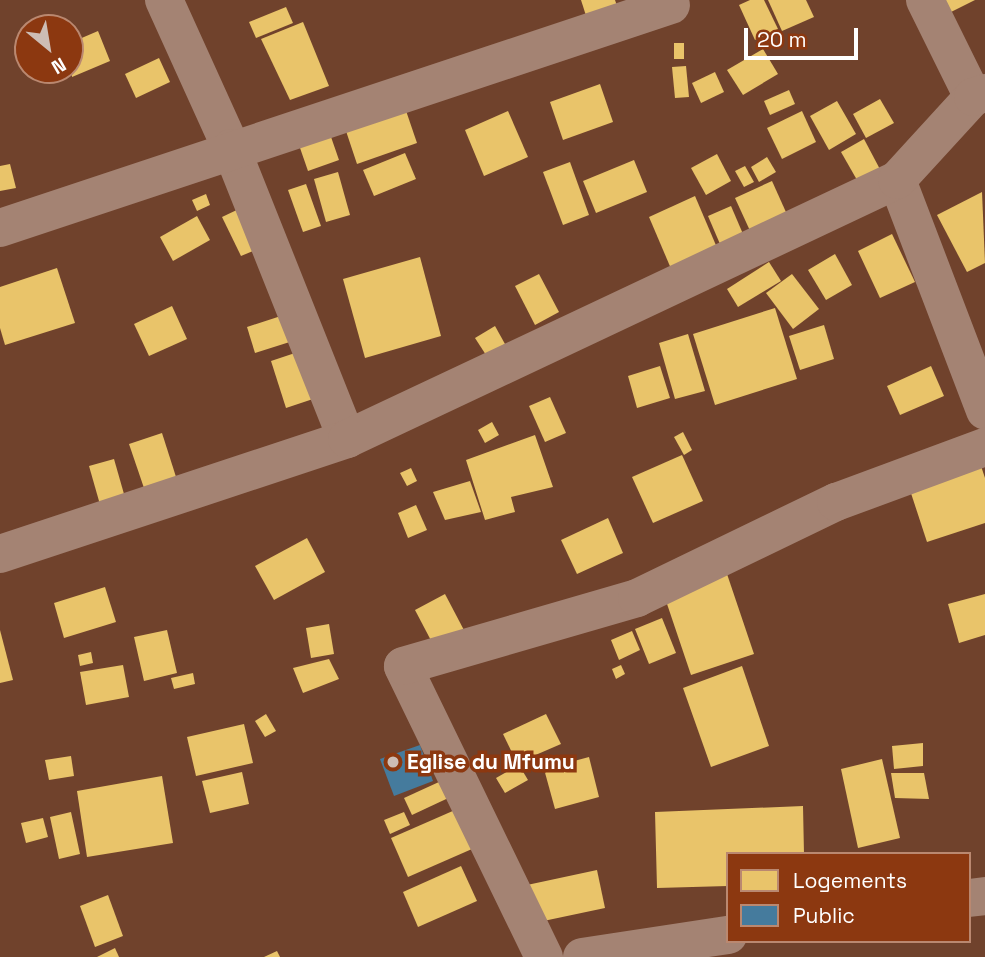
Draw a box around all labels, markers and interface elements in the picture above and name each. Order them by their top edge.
north arrow [14,14,84,84]
scale bar [747,14,861,58]
text: 20 m [757,26,807,53]
text: N [47,52,71,80]
place label: Eglise du Mfumu [407,749,575,775]
marker: Eglise du Mfumu [385,754,401,770]
legend [726,852,971,943]
text: Logements [793,867,907,894]
text: Public [793,902,855,929]

